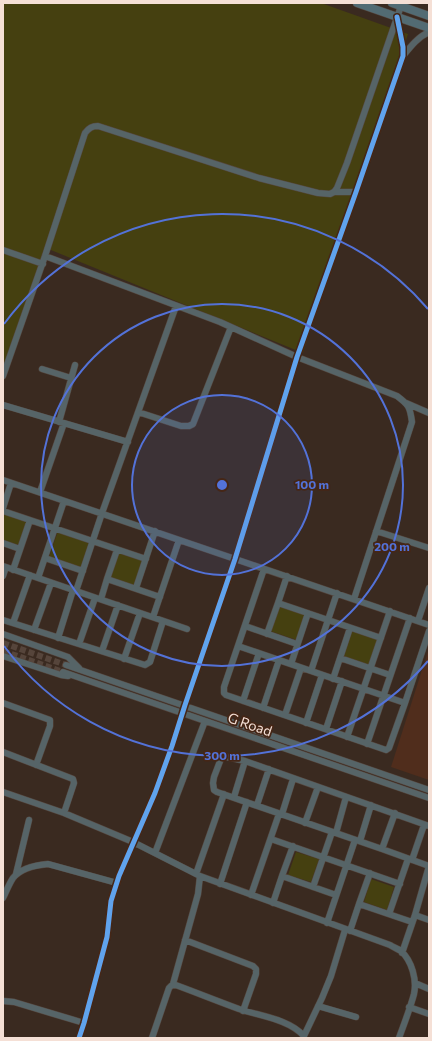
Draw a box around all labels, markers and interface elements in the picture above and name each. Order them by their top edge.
text: 100 m [295,477,329,491]
centre of rings [215,478,229,492]
text: 200 m [374,539,410,553]
street label: G Road [226,709,274,739]
text: 300 m [204,748,240,762]

